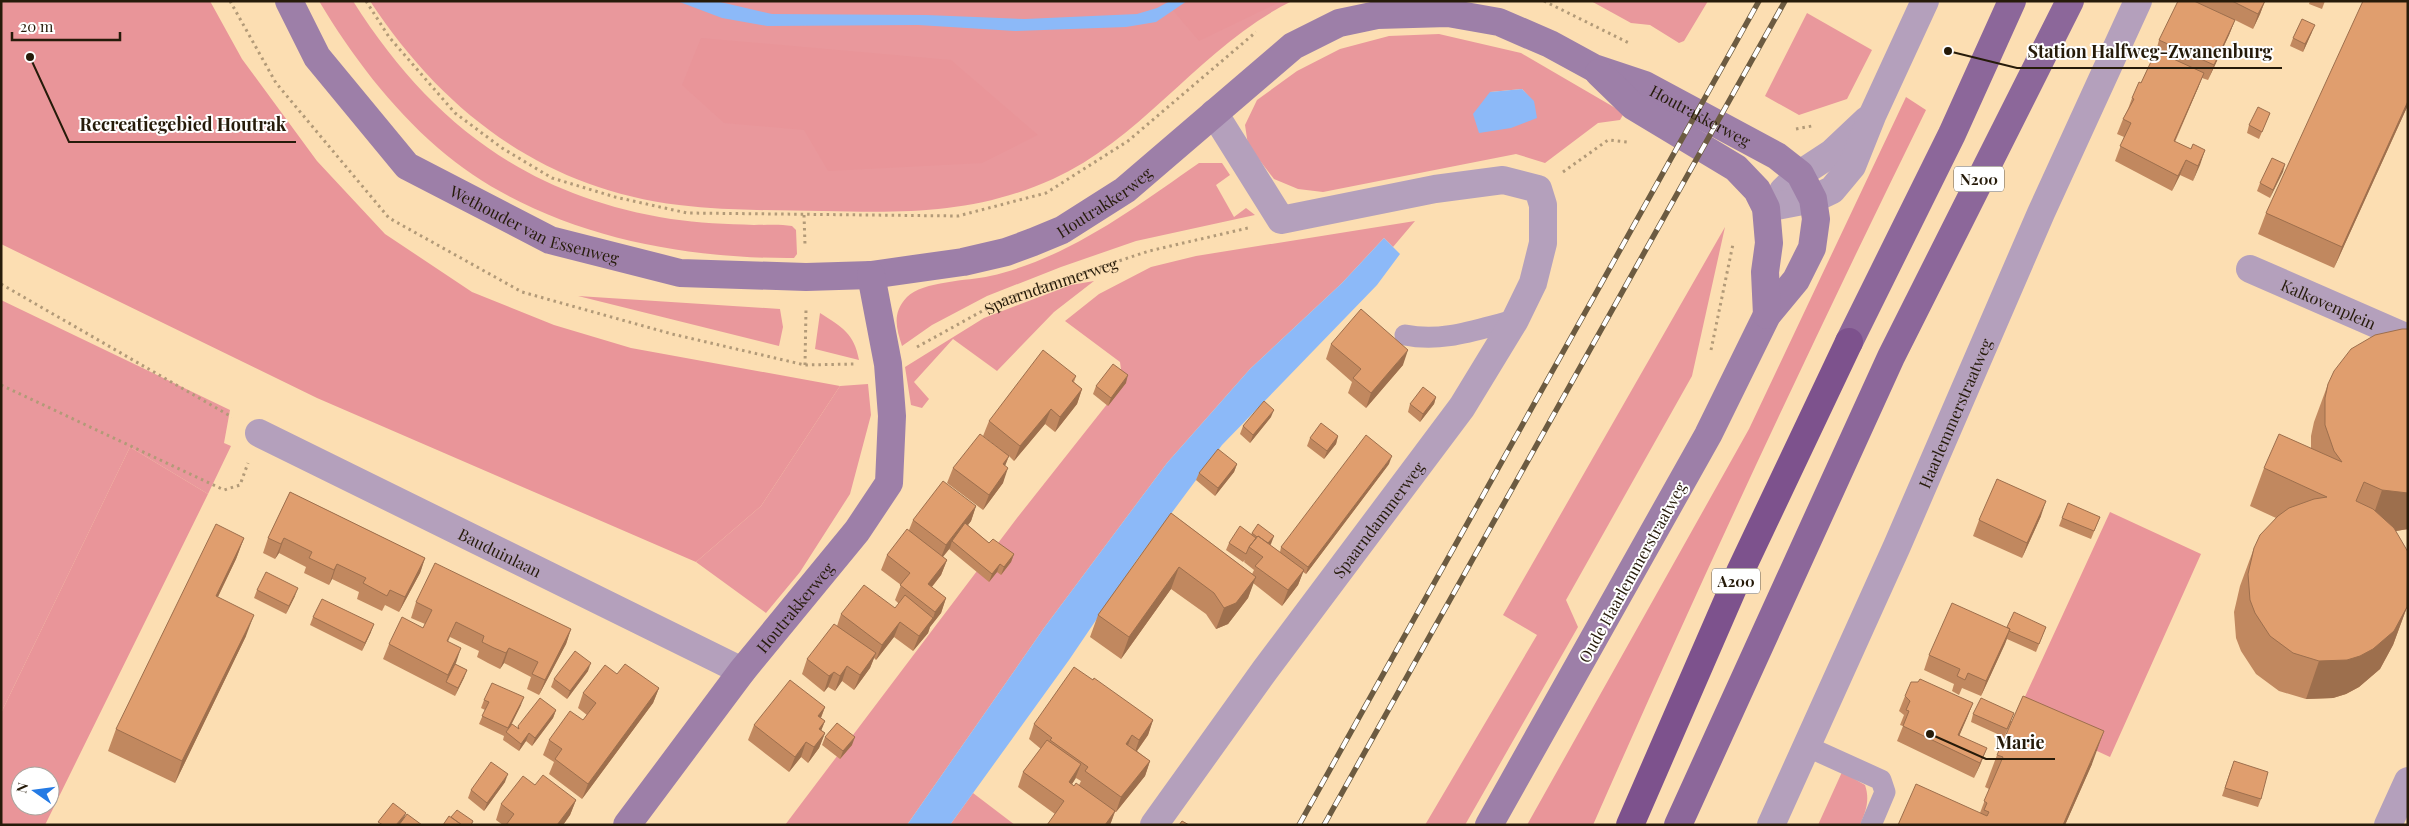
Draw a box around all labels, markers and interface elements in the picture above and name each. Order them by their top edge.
scale bar [12,10,120,42]
text: 20 m [20,16,54,36]
callout: Station Halfweg-Zwanenburg [2017,35,2282,68]
text: Station Halfweg-Zwanenburg [2027,39,2273,63]
street label: Houtrakkerweg [1647,79,1755,151]
callout: Recreatiegebied Houtrak [69,109,296,142]
text: Recreatiegebied Houtrak [80,112,287,136]
street label: Houtrakkerweg [1052,161,1156,242]
road number: N200 [1954,166,2004,192]
street label: Wethouder van Essenweg [446,179,622,268]
street label: Spaarndammerweg [980,252,1121,319]
street label: Kalkovenplein [2278,273,2380,334]
street label: Haarlemmerstraatweg [1913,334,1996,491]
street label: Spaarndammerweg [1327,456,1429,582]
street label: Oude Haarlemmerstraatweg [1573,477,1691,666]
street label: Bauduinlaan [455,523,546,581]
street label: Houtrakkerweg [751,557,838,657]
road number: A200 [1712,568,1760,594]
callout: Marie [1986,726,2055,759]
text: Marie [1995,730,2045,754]
north arrow [10,766,60,816]
text: N [11,781,32,795]

